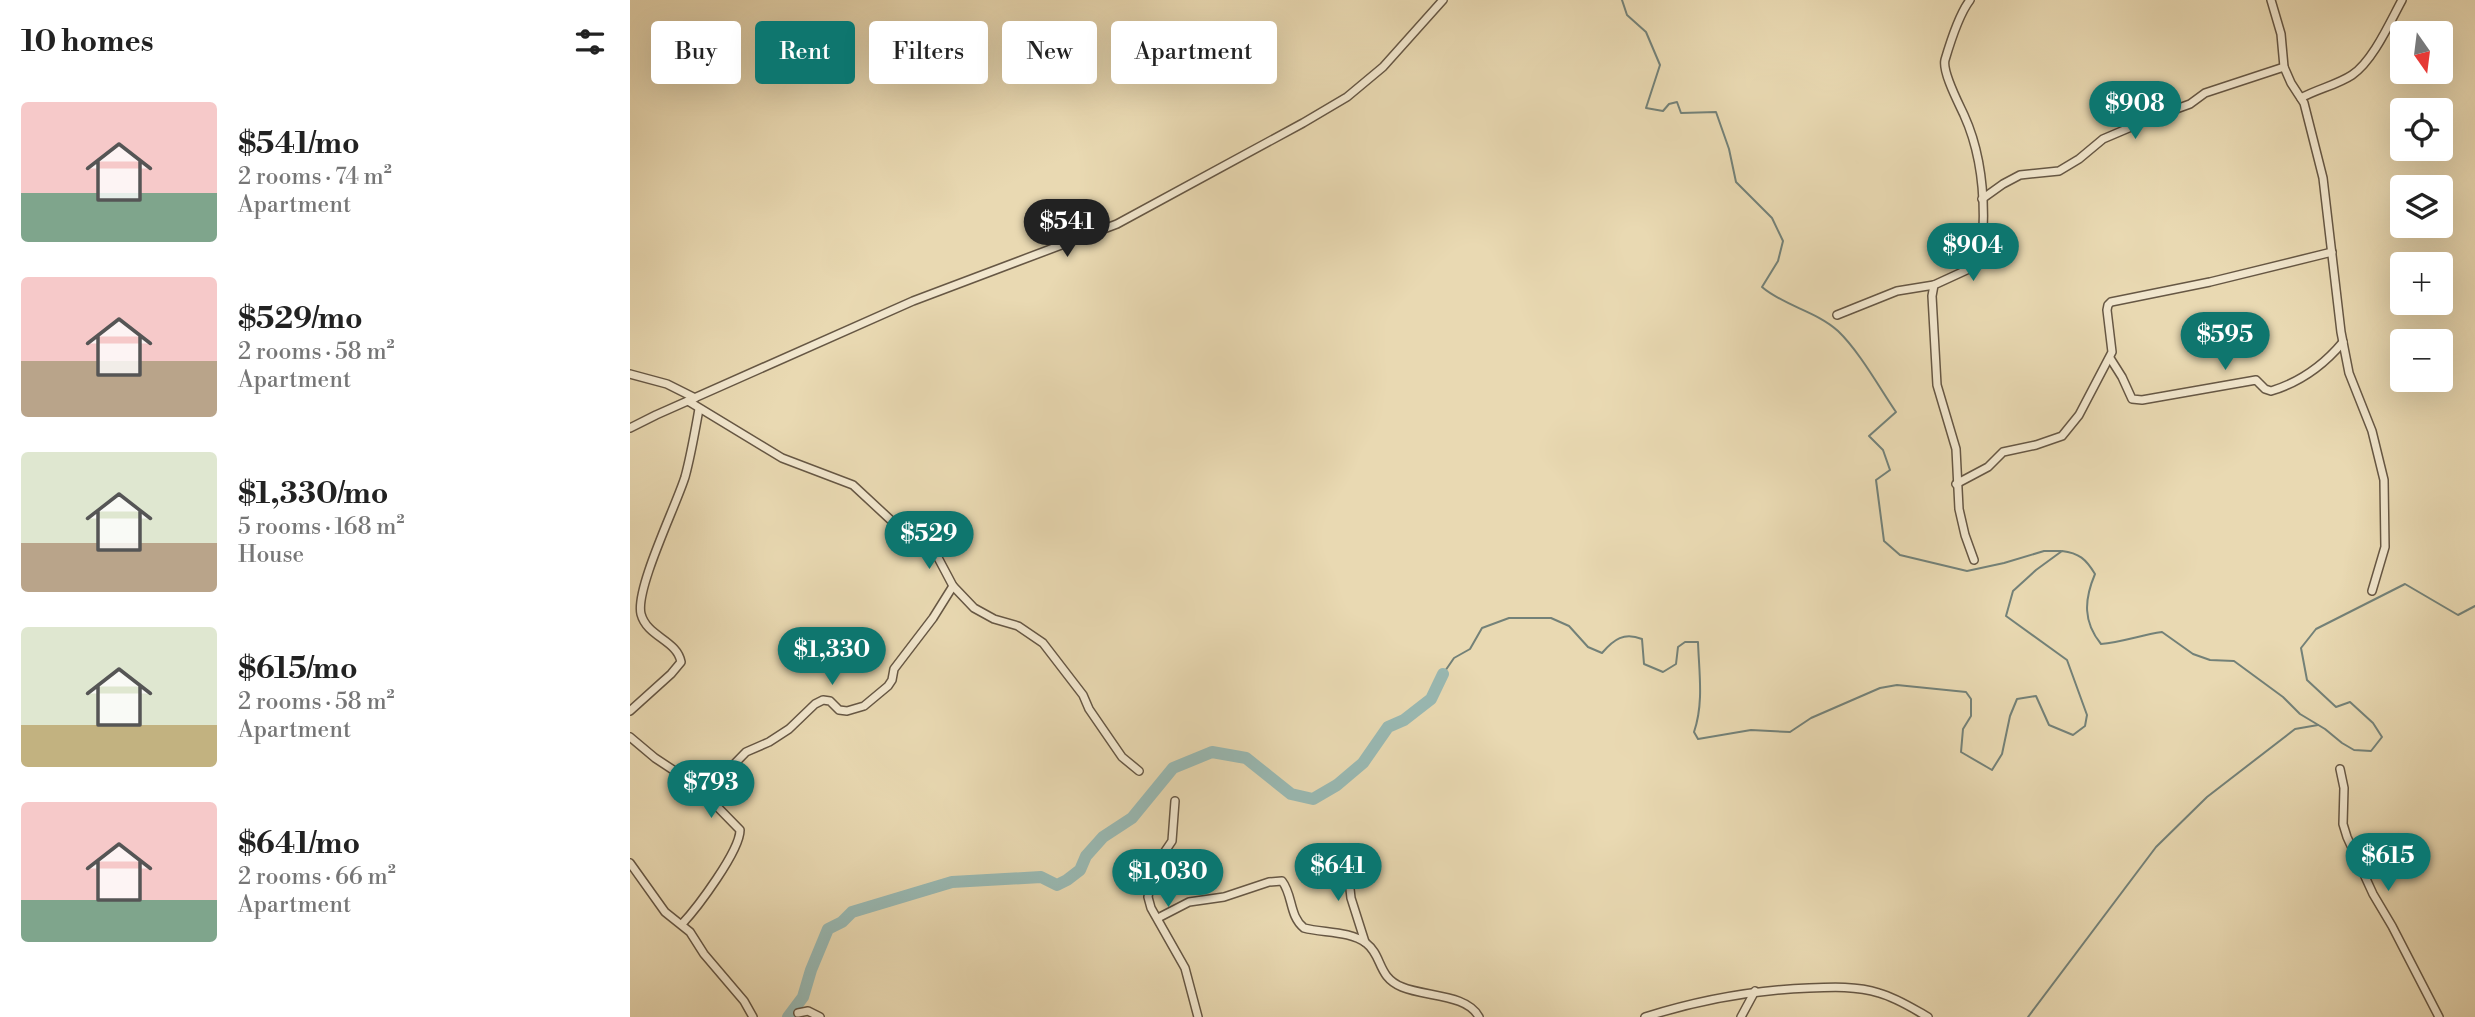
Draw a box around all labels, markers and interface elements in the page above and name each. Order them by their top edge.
chip: Buy [651,21,741,84]
chip: Rent [755,21,855,84]
chip: Filters [869,21,988,84]
chip: New [1002,21,1097,84]
chip: Apartment [1111,21,1277,84]
north arrow [2390,21,2454,84]
map controls [2390,21,2453,392]
text: 10 homes [21,23,154,61]
icon: filters [571,23,609,61]
pin: $908 [2094,82,2176,141]
text: $908 [2105,90,2165,118]
button: locate [2390,98,2453,161]
text: $541/mo [238,125,360,163]
icon: home [77,130,161,214]
text: 2 rooms · 74 m² [238,163,392,191]
button: layers [2390,175,2453,238]
text: Apartment [238,191,351,219]
pin: $541 [1026,200,1108,259]
text: $541 [1040,208,1094,236]
pin: $904 [1932,224,2014,283]
text: $904 [1943,232,2003,260]
button: + [2390,252,2453,315]
text: $529/mo [238,300,363,338]
icon: home [77,305,161,389]
pin: $595 [2184,312,2266,372]
text: $595 [2197,321,2253,349]
button: − [2390,329,2453,392]
text: 2 rooms · 58 m² [238,338,395,366]
text: Apartment [238,366,351,394]
text: $1,330/mo [238,475,388,513]
icon: home [77,480,161,564]
pin: $529 [888,512,970,571]
text: 5 rooms · 168 m² [238,513,405,541]
text: $529 [901,520,957,548]
text: House [238,541,304,569]
pin: $1,330 [775,628,889,687]
text: $1,330 [794,636,870,664]
text: $615/mo [238,650,358,688]
icon: home [77,655,161,739]
text: 2 rooms · 58 m² [238,688,395,716]
text: Apartment [238,716,351,744]
pin: $793 [670,760,752,820]
text: $793 [683,769,739,797]
text: $641/mo [238,825,360,863]
icon: home [77,830,161,914]
pin: $615 [2347,834,2429,893]
text: $615 [2362,842,2414,870]
pin: $641 [1297,844,1379,903]
pin: $1,030 [1111,850,1225,909]
text: $641 [1311,852,1365,880]
text: $1,030 [1128,858,1208,886]
text: 2 rooms · 66 m² [238,863,396,891]
text: Apartment [238,891,351,919]

